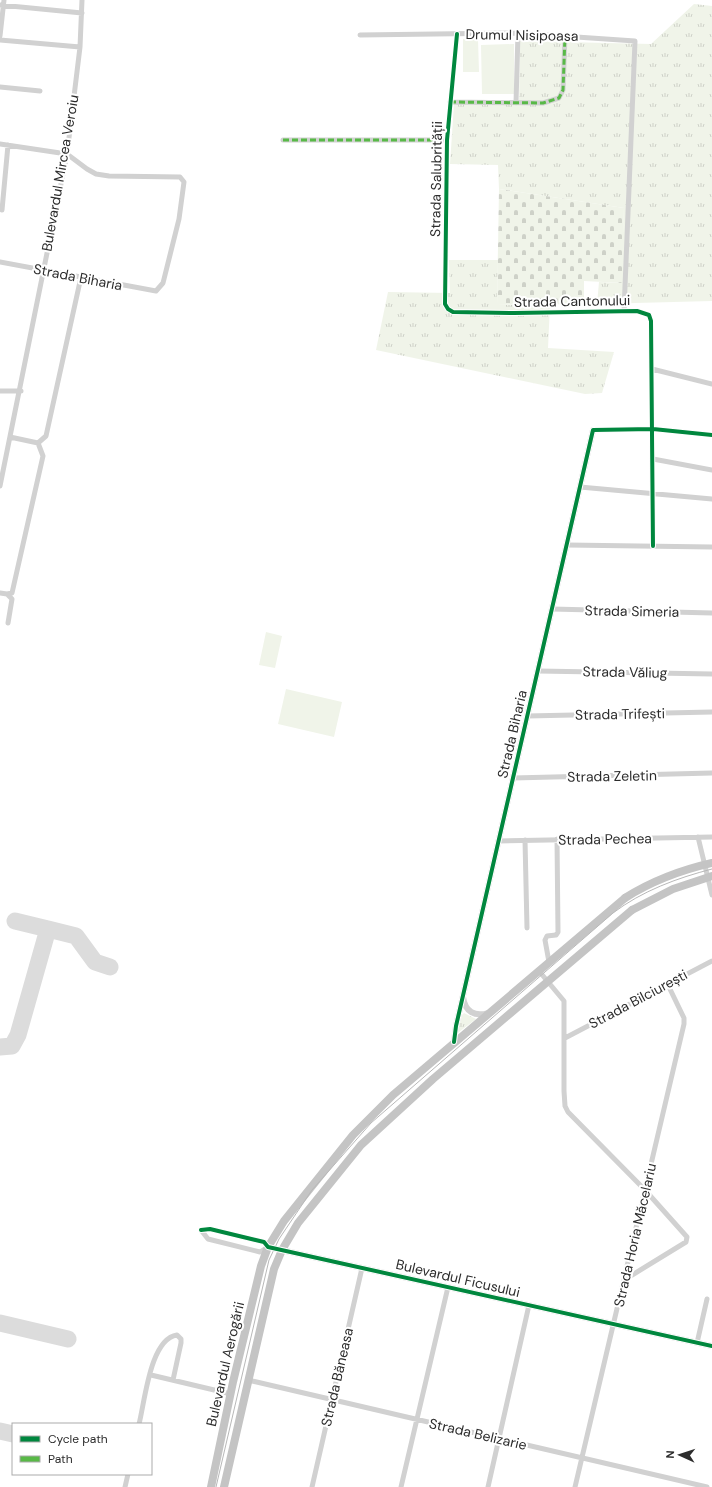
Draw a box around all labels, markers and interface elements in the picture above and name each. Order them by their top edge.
street label: Drumul Nisipoasa [465,25,579,45]
street label: Bulevardul Mircea Veroiu [37,93,83,253]
street label: Strada Salubrității [426,121,446,237]
street label: Strada Biharia [32,260,124,294]
street label: Strada Cantonului [514,291,630,311]
street label: Strada Simeria [585,601,679,621]
street label: Strada Văliug [582,662,668,682]
street label: Strada Biharia [493,688,531,780]
street label: Strada Trifești [575,704,665,724]
street label: Strada Zeletin [567,766,657,786]
street label: Strada Pechea [558,829,652,849]
street label: Strada Bilciurești [586,965,690,1033]
street label: Strada Horia Măcelariu [610,1161,660,1309]
street label: Bulevardul Ficusului [394,1255,522,1301]
street label: Bulevardul Aerogării [202,1300,248,1428]
street label: Strada Băneasa [317,1326,357,1428]
street label: Strada Belizarie [427,1414,529,1454]
legend [12,1423,152,1475]
text: Cycle path [48,1431,108,1447]
north arrow [660,1435,700,1475]
text: N [663,1450,677,1459]
text: Path [48,1451,73,1467]

